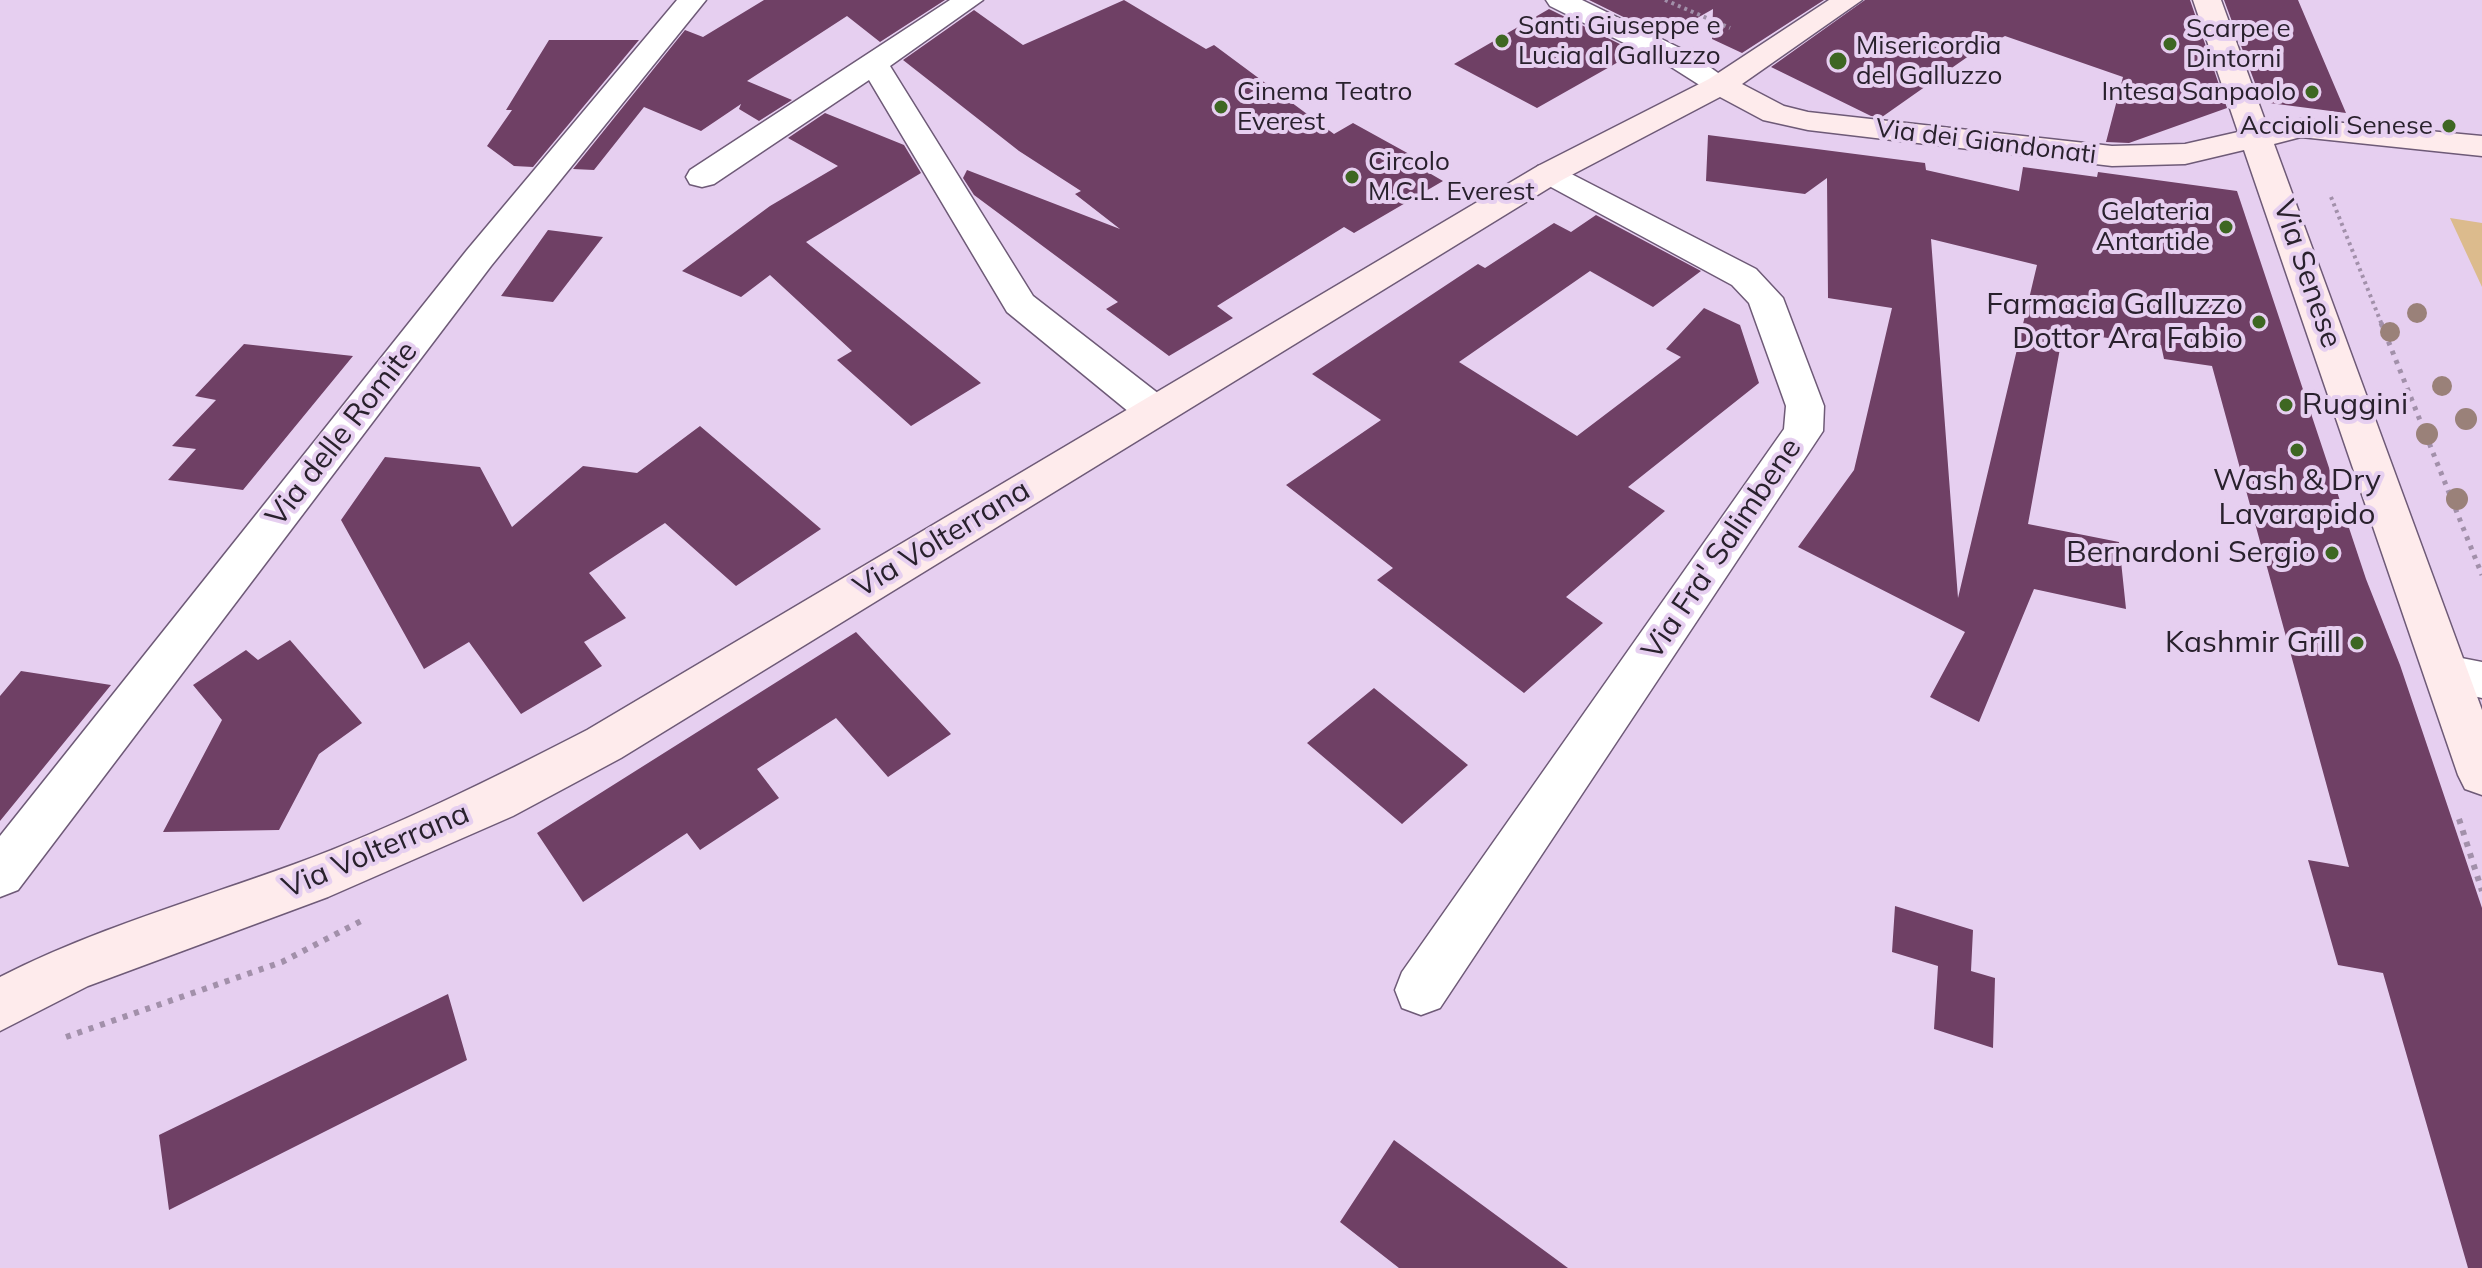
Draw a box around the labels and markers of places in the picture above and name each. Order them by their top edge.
place label: Santi Giuseppe e Lucia al Galluzzo [1518,10,1721,72]
place label: Scarpe e Dintorni [2186,13,2291,74]
place label: Misericordia del Galluzzo [1856,30,2002,92]
marker: Santi Giuseppe e Lucia al Galluzzo [1493,32,1511,50]
marker: Scarpe e Dintorni [2161,35,2179,53]
marker: Misericordia del Galluzzo [1827,50,1849,72]
place label: Cinema Teatro Everest [1237,76,1412,138]
place label: Intesa Sanpaolo [2102,76,2296,108]
marker: Intesa Sanpaolo [2303,83,2321,101]
marker: Cinema Teatro Everest [1212,98,1230,116]
place label: Acciaioli Senese [2240,110,2433,142]
marker: Acciaioli Senese [2440,117,2458,135]
place label: Circolo M.C.L. Everest [1368,146,1535,208]
marker: Circolo M.C.L. Everest [1343,168,1361,186]
place label: Gelateria Antartide [2096,196,2210,258]
marker: Gelateria Antartide [2217,218,2235,236]
place label: Farmacia Galluzzo Dottor Ara Fabio [1986,287,2243,358]
marker: Farmacia Galluzzo Dottor Ara Fabio [2250,313,2268,331]
place label: Ruggini [2302,387,2408,423]
marker: Ruggini [2277,396,2295,414]
marker: Wash & Dry Lavarapido [2288,441,2306,459]
place label: Wash & Dry Lavarapido [2213,463,2381,534]
place label: Bernardoni Sergio [2066,535,2316,571]
marker: Bernardoni Sergio [2323,544,2341,562]
place label: Kashmir Grill [2165,625,2341,661]
marker: Kashmir Grill [2348,634,2366,652]

